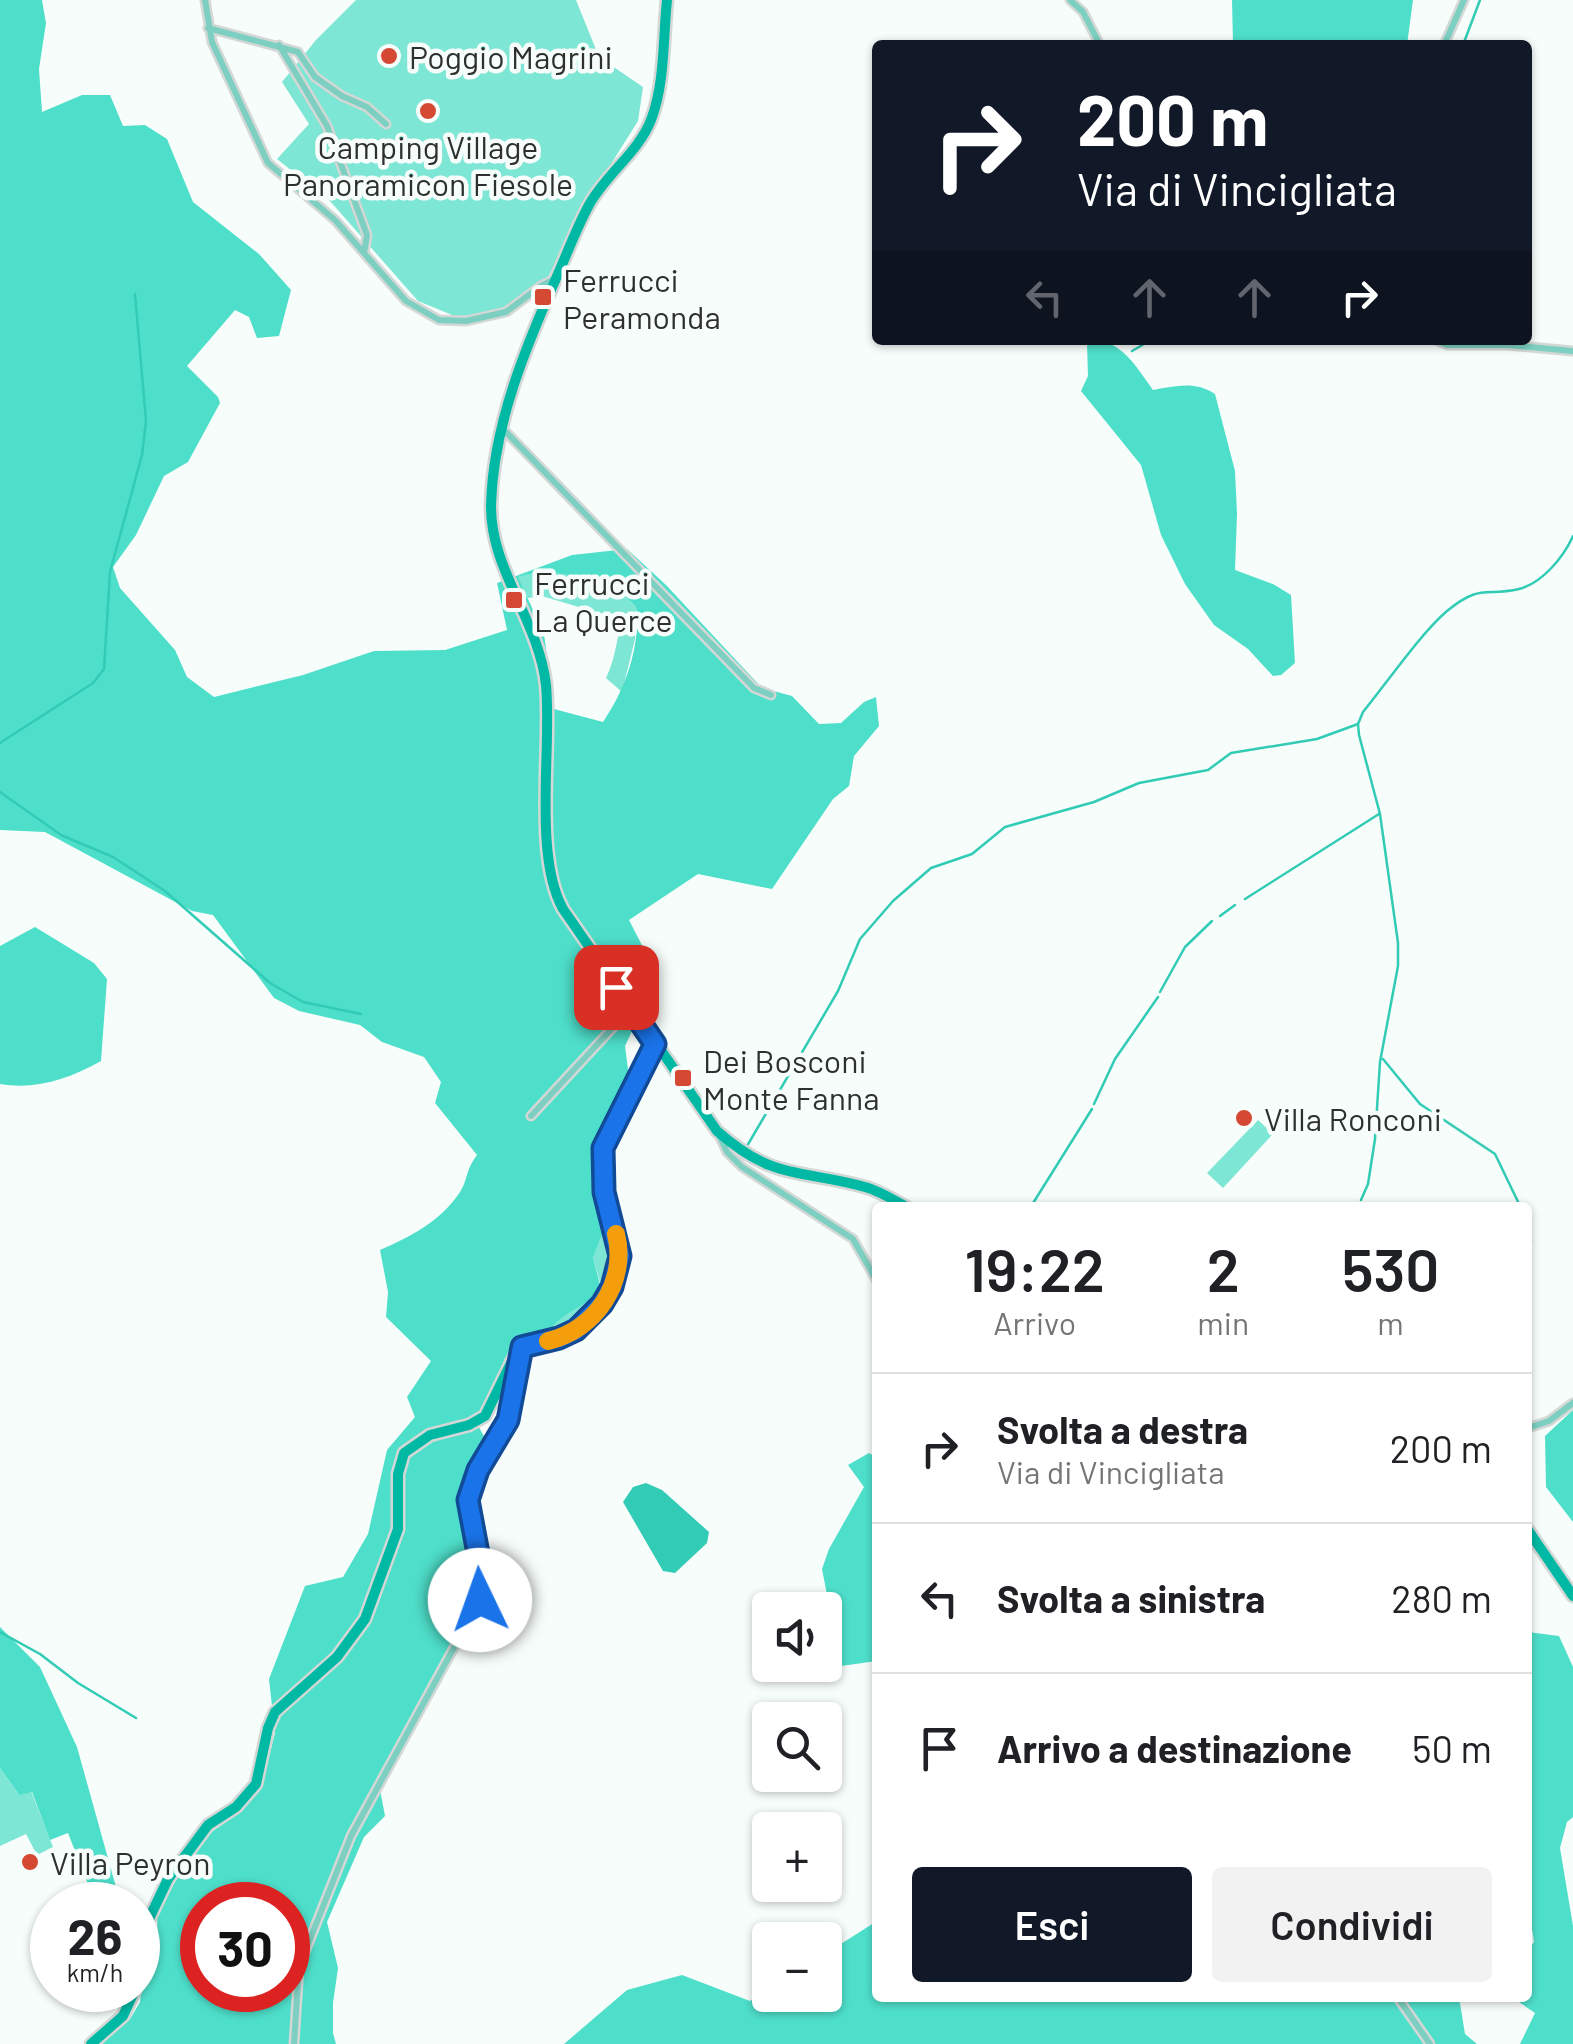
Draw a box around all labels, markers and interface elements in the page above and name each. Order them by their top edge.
place label: Poggio Magrini [409,37,613,75]
marker: Poggio Magrini [378,45,400,67]
text: 200 m [1077,76,1268,160]
icon: right [912,80,1042,210]
marker: Camping Village Panoramicon Fiesole [417,100,439,122]
place label: Camping Village Panoramicon Fiesole [283,127,573,202]
text: Via di Vincigliata [1077,161,1397,215]
place label: Ferrucci Peramonda [563,260,721,335]
icon: left [1017,270,1072,325]
icon: ahead [1122,270,1177,325]
icon: ahead [1227,270,1282,325]
icon: right [1332,270,1387,325]
marker: Ferrucci Peramonda [532,286,554,308]
place label: Ferrucci La Querce [534,563,673,638]
marker: Ferrucci La Querce [503,589,525,611]
pin [574,945,659,1030]
icon: arrive [589,960,644,1015]
place label: Dei Bosconi Monte Fanna [703,1041,880,1116]
marker: Dei Bosconi Monte Fanna [672,1067,694,1089]
place label: Villa Ronconi [1264,1099,1442,1137]
marker: Villa Ronconi [1233,1107,1255,1129]
text: 19:22 [965,1232,1105,1304]
text: 2 [1207,1232,1240,1304]
text: 530 [1342,1232,1439,1304]
text: Arrivo [993,1303,1076,1341]
text: min [1197,1303,1249,1341]
text: m [1377,1303,1404,1341]
text: Svolta a destra [997,1406,1248,1452]
icon: right [912,1421,967,1476]
text: 200 m [1390,1425,1492,1471]
text: Via di Vincigliata [997,1452,1225,1490]
position arrow [428,1548,532,1652]
icon: left [912,1571,967,1626]
text: Svolta a sinistra [997,1575,1265,1621]
text: 280 m [1391,1575,1492,1621]
map controls [752,1592,842,2012]
button: sound [752,1592,842,1682]
button: search [752,1702,842,1792]
icon: arrive [912,1721,967,1776]
text: Arrivo a destinazione [997,1725,1352,1771]
text: 50 m [1412,1725,1492,1771]
button: + [752,1812,842,1902]
place label: Villa Peyron [50,1843,210,1881]
marker: Villa Peyron [19,1851,41,1873]
button: Esci [912,1867,1192,1982]
button: Condividi [1212,1867,1492,1982]
speed limit sign: 30 [180,1882,310,2012]
text: 26 [68,1905,122,1965]
button: − [752,1922,842,2012]
text: km/h [67,1957,123,1987]

